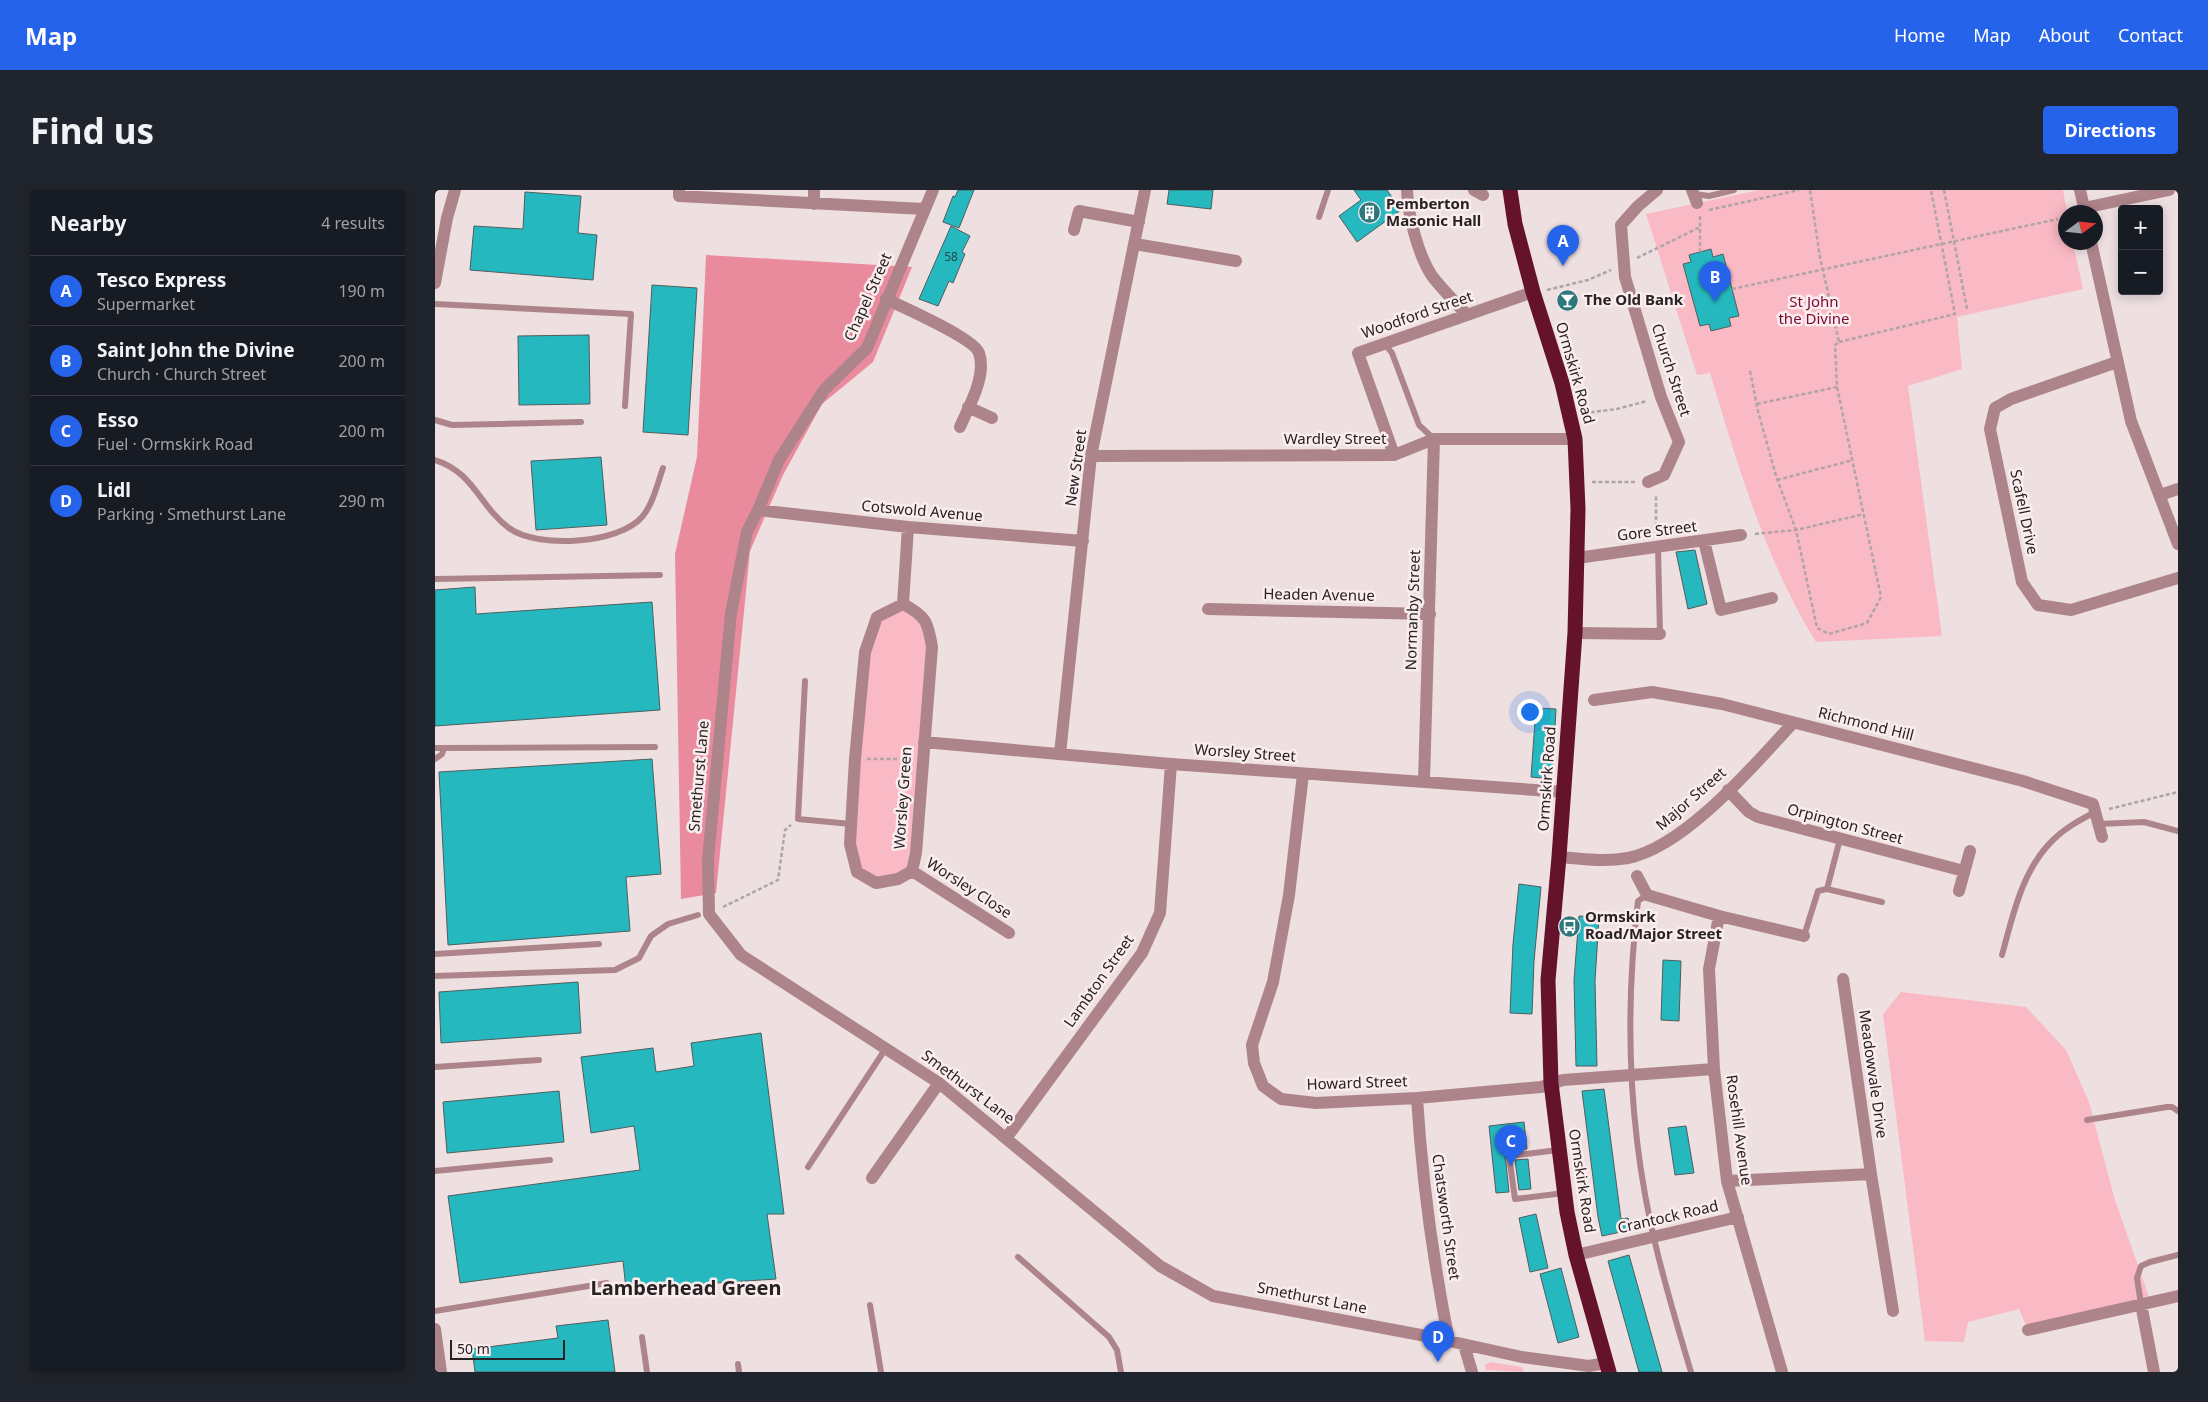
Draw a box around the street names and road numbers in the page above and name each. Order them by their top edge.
street label: Chapel Street [839,249,896,344]
street label: Woodford Street [1358,286,1475,342]
street label: Ormskirk Road [1552,319,1600,426]
street label: Church Street [1648,321,1696,419]
street label: New Street [1060,428,1090,507]
street label: Wardley Street [1284,428,1387,448]
street label: Scafell Drive [2006,468,2044,556]
street label: Cotswold Avenue [861,495,984,525]
street label: Gore Street [1616,515,1698,545]
street label: Normanby Street [1400,549,1424,671]
street label: Headen Avenue [1263,583,1375,605]
street label: Richmond Hill [1816,701,1916,745]
street label: Smethurst Lane [683,720,713,832]
street label: Ormskirk Road [1532,726,1560,832]
street label: Worsley Street [1194,738,1297,766]
street label: Worsley Green [888,746,916,850]
street label: Major Street [1651,762,1730,834]
street label: Orpington Street [1785,798,1906,848]
street label: Worsley Close [923,852,1016,922]
street label: Lambton Street [1059,930,1138,1031]
street label: Meadowvale Drive [1855,1008,1893,1139]
street label: Smethurst Lane [918,1045,1019,1128]
street label: Howard Street [1306,1070,1408,1094]
street label: Rosehill Avenue [1722,1073,1758,1186]
street label: Ormskirk Road [1565,1127,1601,1234]
street label: Chatsworth Street [1428,1152,1466,1282]
street label: Crantock Road [1615,1195,1720,1237]
street label: Smethurst Lane [1256,1277,1369,1317]

